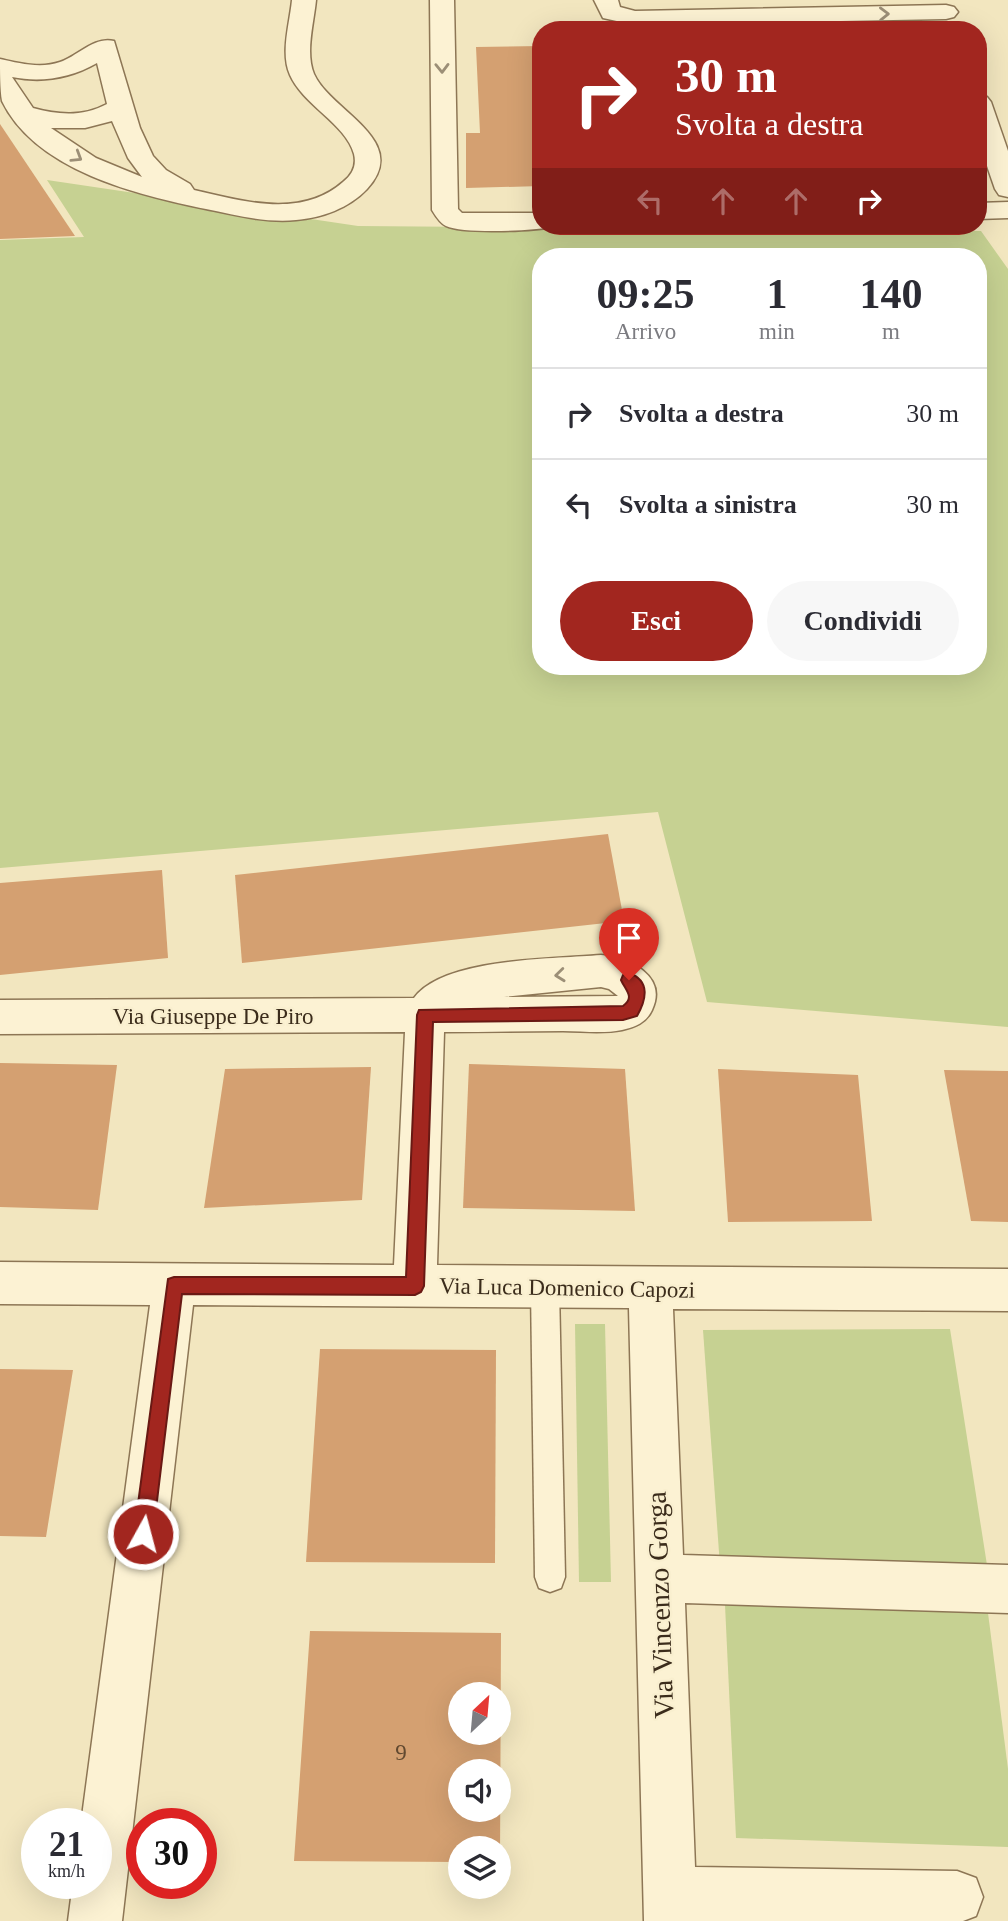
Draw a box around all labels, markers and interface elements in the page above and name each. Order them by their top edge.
one-way arrow [879,6,890,21]
text: 30 m [675,48,777,103]
icon: right [560,49,651,140]
one-way arrow [435,63,450,74]
text: Svolta a destra [675,106,863,142]
one-way arrow [70,149,83,162]
icon: left [631,182,669,220]
icon: ahead [704,182,742,220]
icon: ahead [777,182,815,220]
icon: right [850,182,888,220]
text: 09:25 [597,271,695,317]
text: 1 [766,271,787,317]
text: 140 [859,271,922,317]
text: Arrivo [615,319,676,344]
text: min [759,319,795,344]
text: m [882,319,900,344]
icon: right [560,395,598,433]
text: Svolta a destra [619,399,784,428]
text: 30 m [906,399,959,428]
icon: left [560,486,598,524]
text: Svolta a sinistra [619,490,797,519]
text: 30 m [906,490,959,519]
button: Esci [560,581,753,661]
button: Condividi [767,581,959,661]
pin [599,908,659,980]
icon: arrive [610,919,648,957]
one-way arrow [554,968,566,983]
street label: Via Giuseppe De Piro [112,1004,314,1029]
street label: Via Luca Domenico Capozi [439,1273,695,1303]
street label: Via Vincenzo Gorga [641,1490,679,1719]
position arrow [106,1497,180,1571]
north arrow [448,1682,511,1745]
map controls [448,1682,511,1899]
house number: 9 [395,1740,407,1765]
button: sound [448,1759,511,1822]
speed limit sign: 30 [126,1808,217,1899]
text: 21 [49,1825,84,1864]
button: layers [448,1836,511,1899]
text: km/h [48,1861,85,1881]

